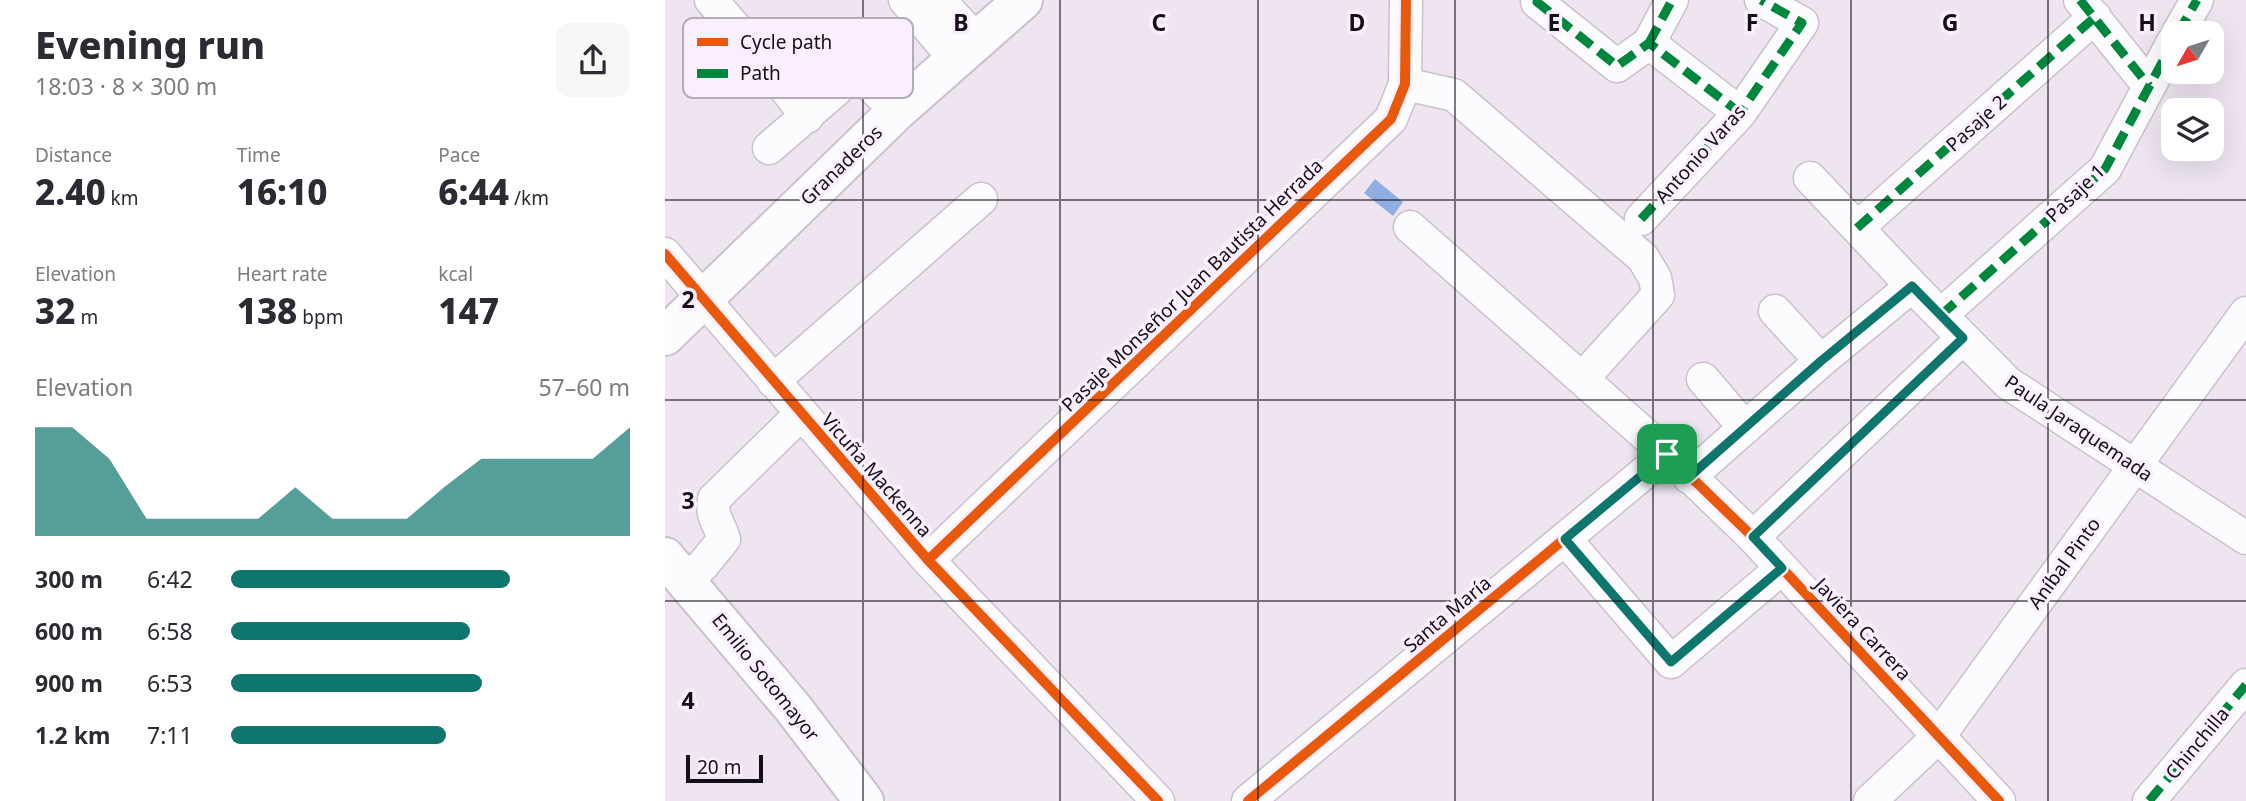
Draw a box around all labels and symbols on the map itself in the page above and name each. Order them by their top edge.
text: B [953,6,969,38]
text: C [1152,6,1167,38]
text: D [1349,6,1365,38]
text: E [1548,6,1560,38]
text: F [1746,6,1758,38]
text: G [1942,6,1958,38]
text: H [2138,6,2156,38]
legend [683,18,913,98]
north arrow [2161,21,2224,84]
text: Cycle path [740,29,832,55]
text: Path [740,60,781,86]
street label: Pasaje 2 [1940,89,2012,157]
street label: Antonio Varas [1649,99,1751,209]
street label: Granaderos [794,119,888,211]
street label: Pasaje Monseñor Juan Bautista Herrada [1056,153,1328,417]
street label: Pasaje 1 [2040,158,2110,228]
text: 2 [681,283,695,315]
street label: Paula Jaraquemada [2000,369,2158,487]
street label: Vicuña Mackenna [816,407,938,543]
pin [1637,424,1697,484]
text: 3 [681,484,695,516]
street label: Aníbal Pinto [2022,512,2106,614]
street label: Santa María [1398,570,1496,658]
street label: Javiera Carrera [1807,571,1917,686]
street label: Emilio Sotomayor [706,608,826,746]
text: 4 [681,684,695,716]
street label: Chinchilla [2159,701,2235,785]
scale bar [686,752,763,784]

